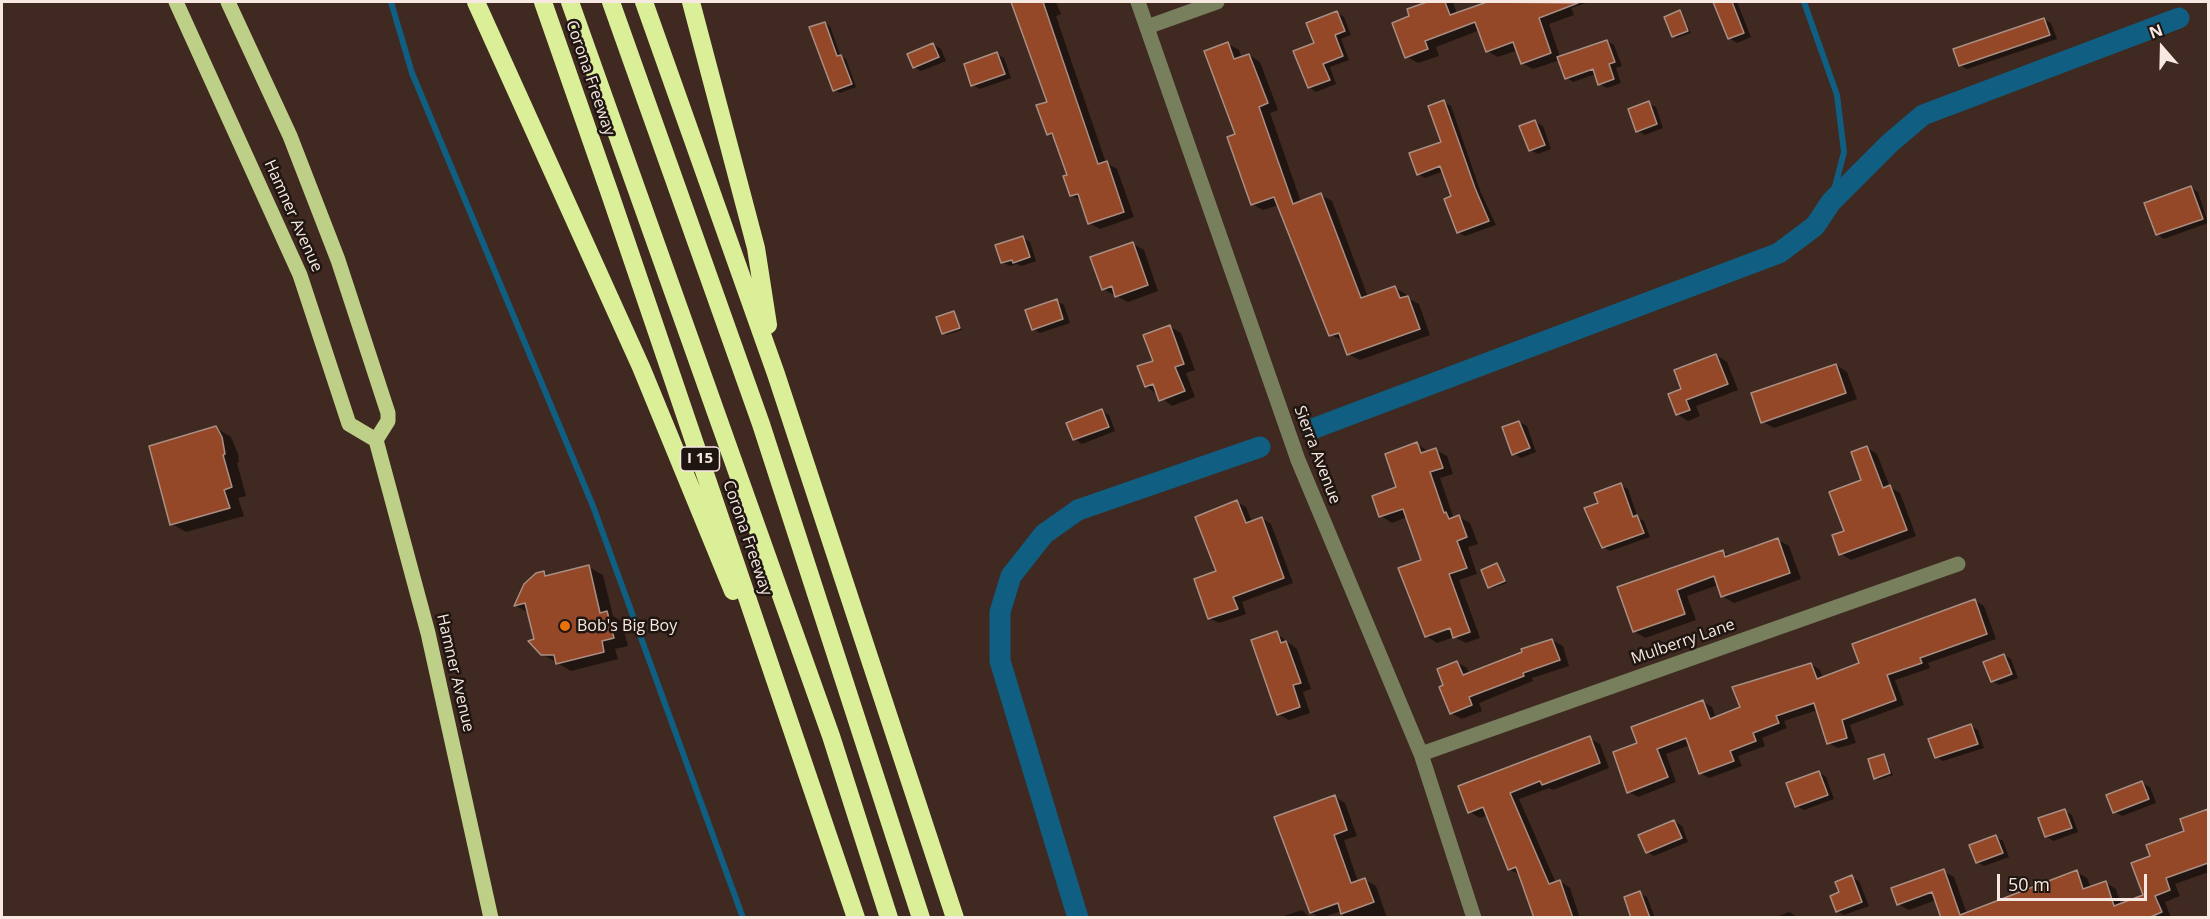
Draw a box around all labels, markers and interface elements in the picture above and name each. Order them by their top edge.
street label: Corona Freeway [561,18,619,138]
north arrow [2132,18,2192,78]
text: N [2146,19,2166,44]
street label: Hamner Avenue [260,157,326,275]
street label: Sierra Avenue [1289,403,1345,507]
road number: I 15 [680,447,720,471]
street label: Corona Freeway [718,478,776,598]
street label: Hamner Avenue [432,612,478,734]
street label: Mulberry Lane [1629,615,1737,669]
place label: Bob's Big Boy [577,616,677,636]
marker: Bob's Big Boy [558,619,572,633]
scale bar [2000,862,2150,900]
text: 50 m [2008,872,2050,896]

